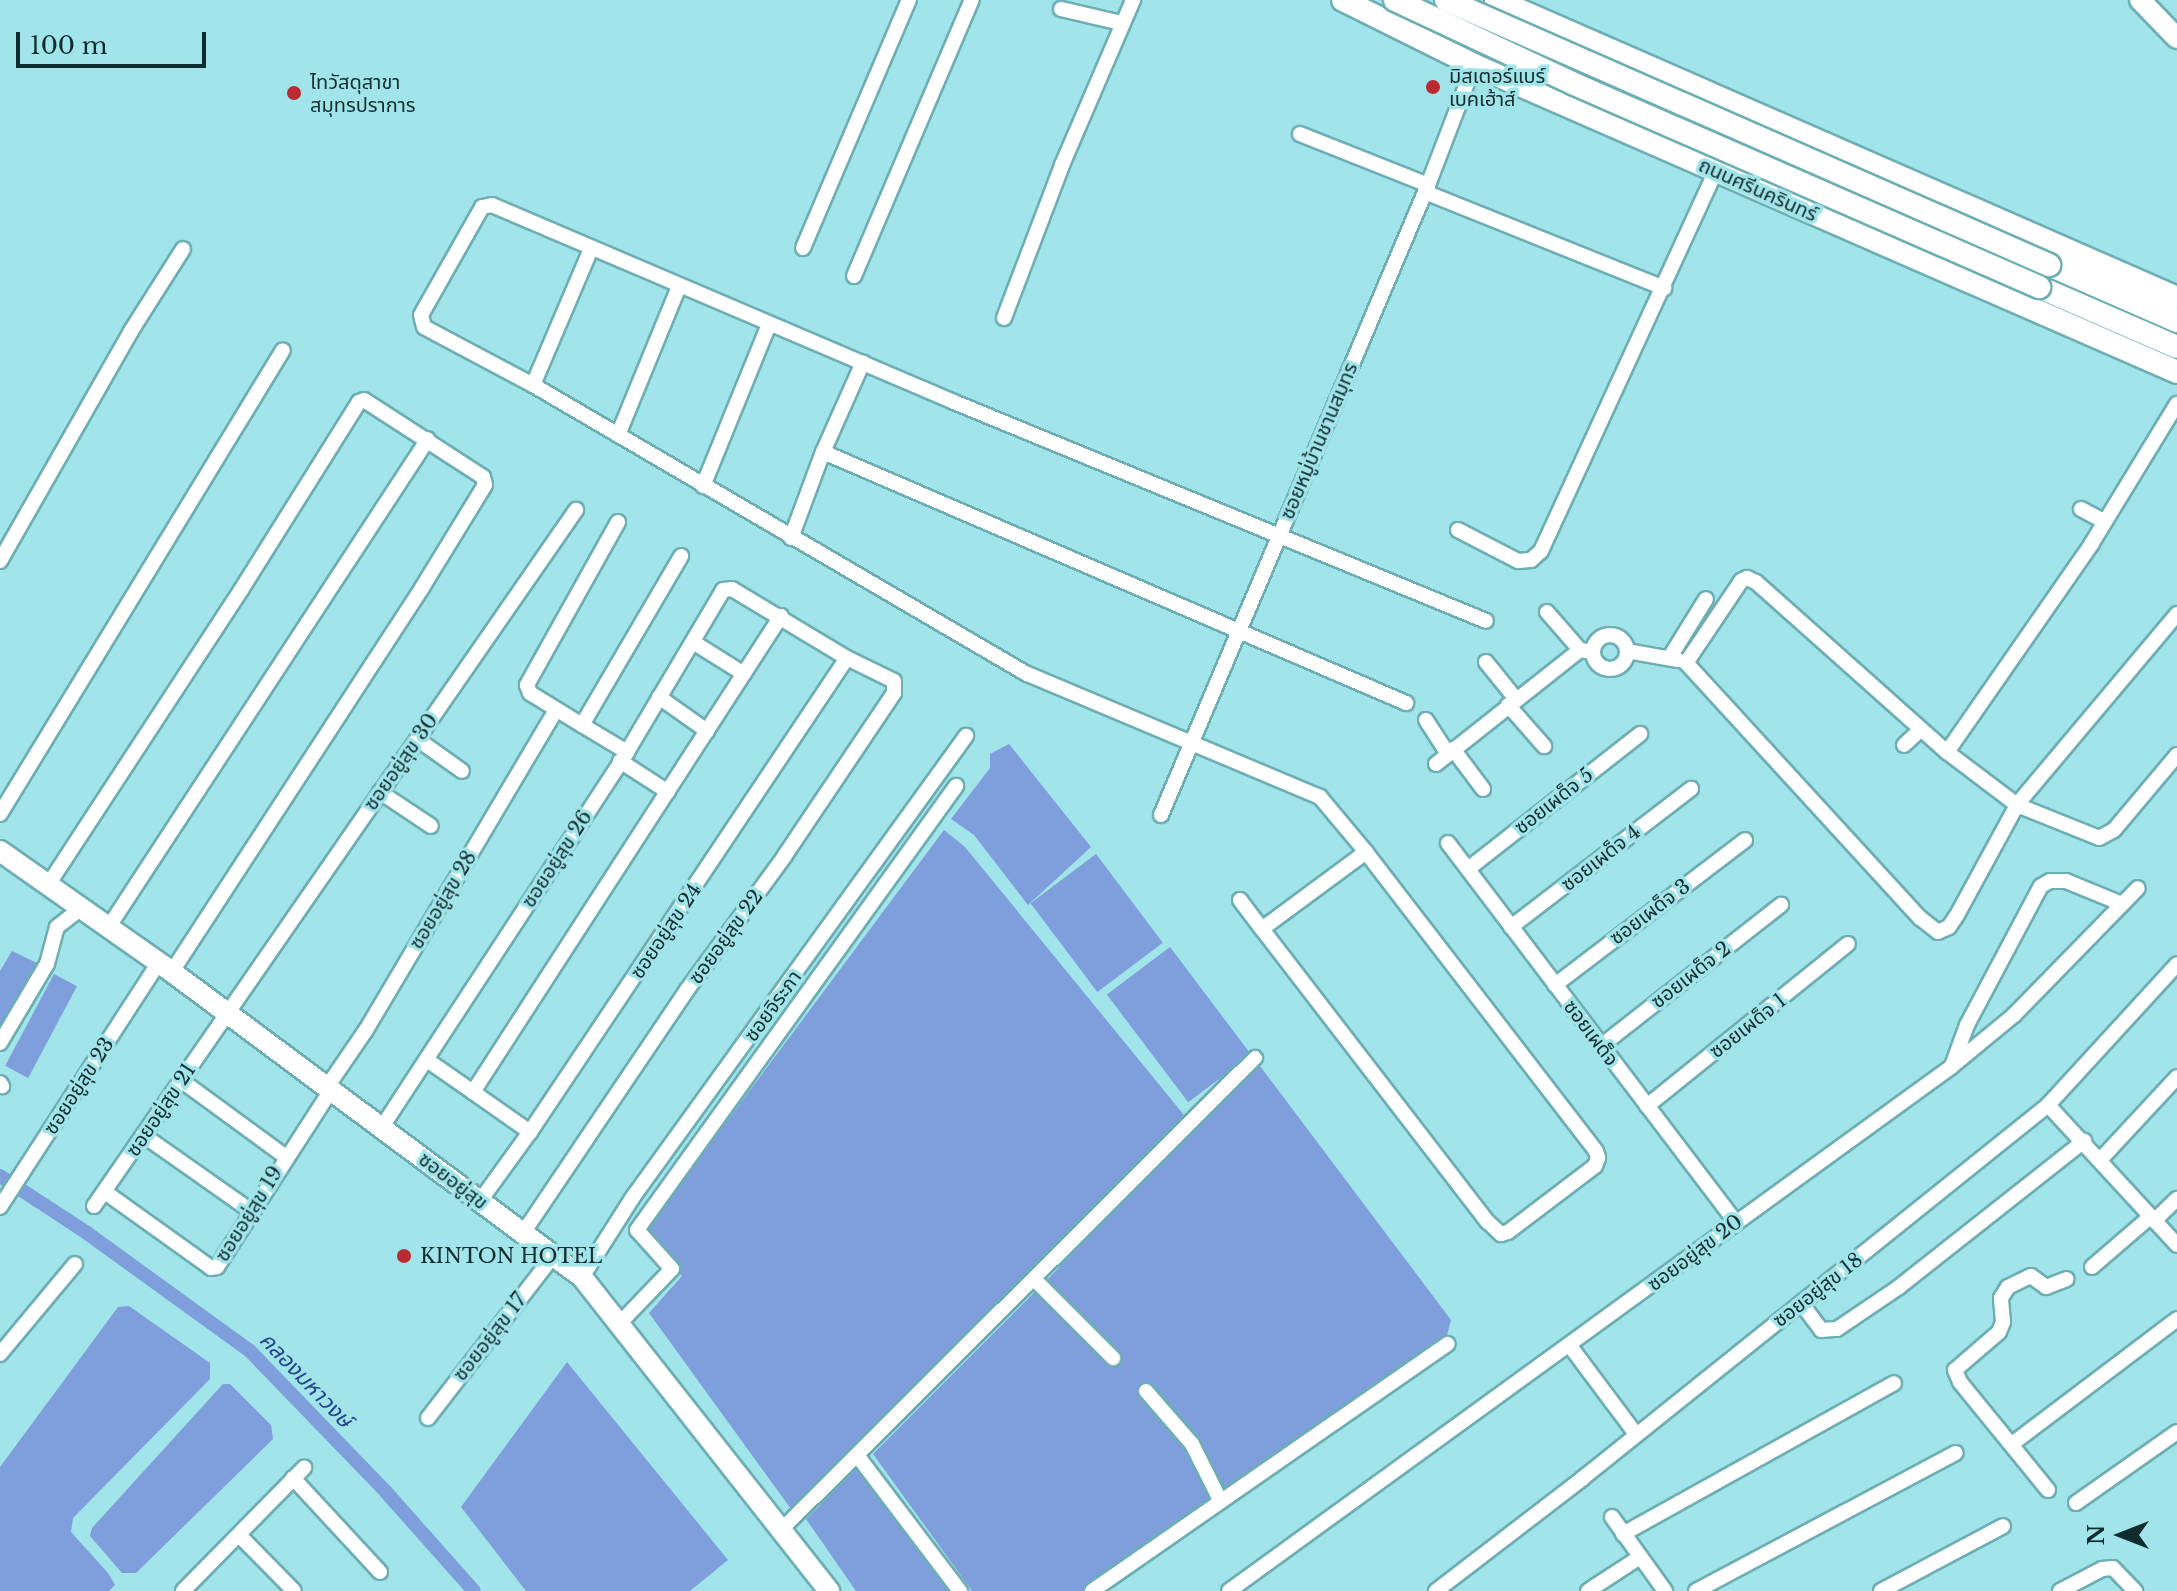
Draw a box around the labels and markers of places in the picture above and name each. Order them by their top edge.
place label: มิสเตอร์แบร์ เบคเฮ้าส์ [1449,64,1545,111]
place label: ไทวัสดุสาขา สมุทรปราการ [310,70,416,117]
marker: มิสเตอร์แบร์ เบคเฮ้าส์ [1424,78,1442,96]
marker: ไทวัสดุสาขา สมุทรปราการ [285,84,303,102]
place label: KINTON HOTEL [420,1244,602,1268]
marker: KINTON HOTEL [395,1247,413,1265]

